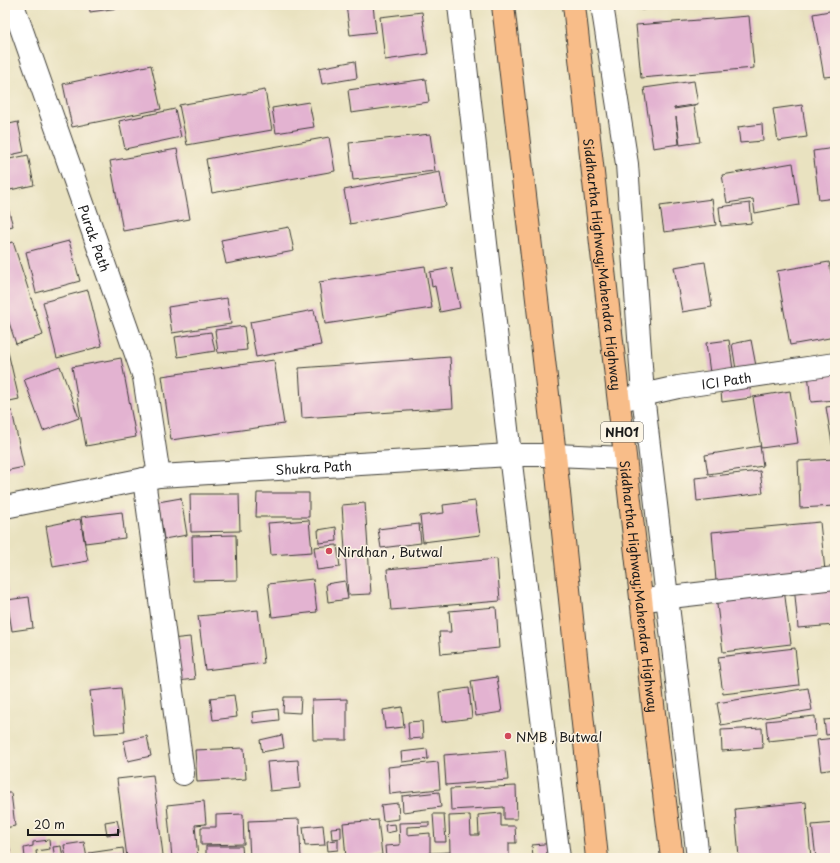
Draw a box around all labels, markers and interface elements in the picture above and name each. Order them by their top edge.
street label: Siddhartha Highway;Mahendra Highway [580,137,627,391]
street label: Purak Path [74,202,116,274]
street label: ICI Path [700,367,752,393]
road number: NH01 [601,422,643,442]
street label: Shukra Path [275,455,352,479]
street label: Siddhartha Highway;Mahendra Highway [616,459,663,713]
place label: Nirdhan , Butwal [337,542,443,561]
marker: Nirdhan , Butwal [324,546,334,556]
place label: NMB , Butwal [516,727,602,746]
marker: NMB , Butwal [503,731,513,741]
scale bar [28,811,118,837]
text: 20 m [34,815,65,833]

